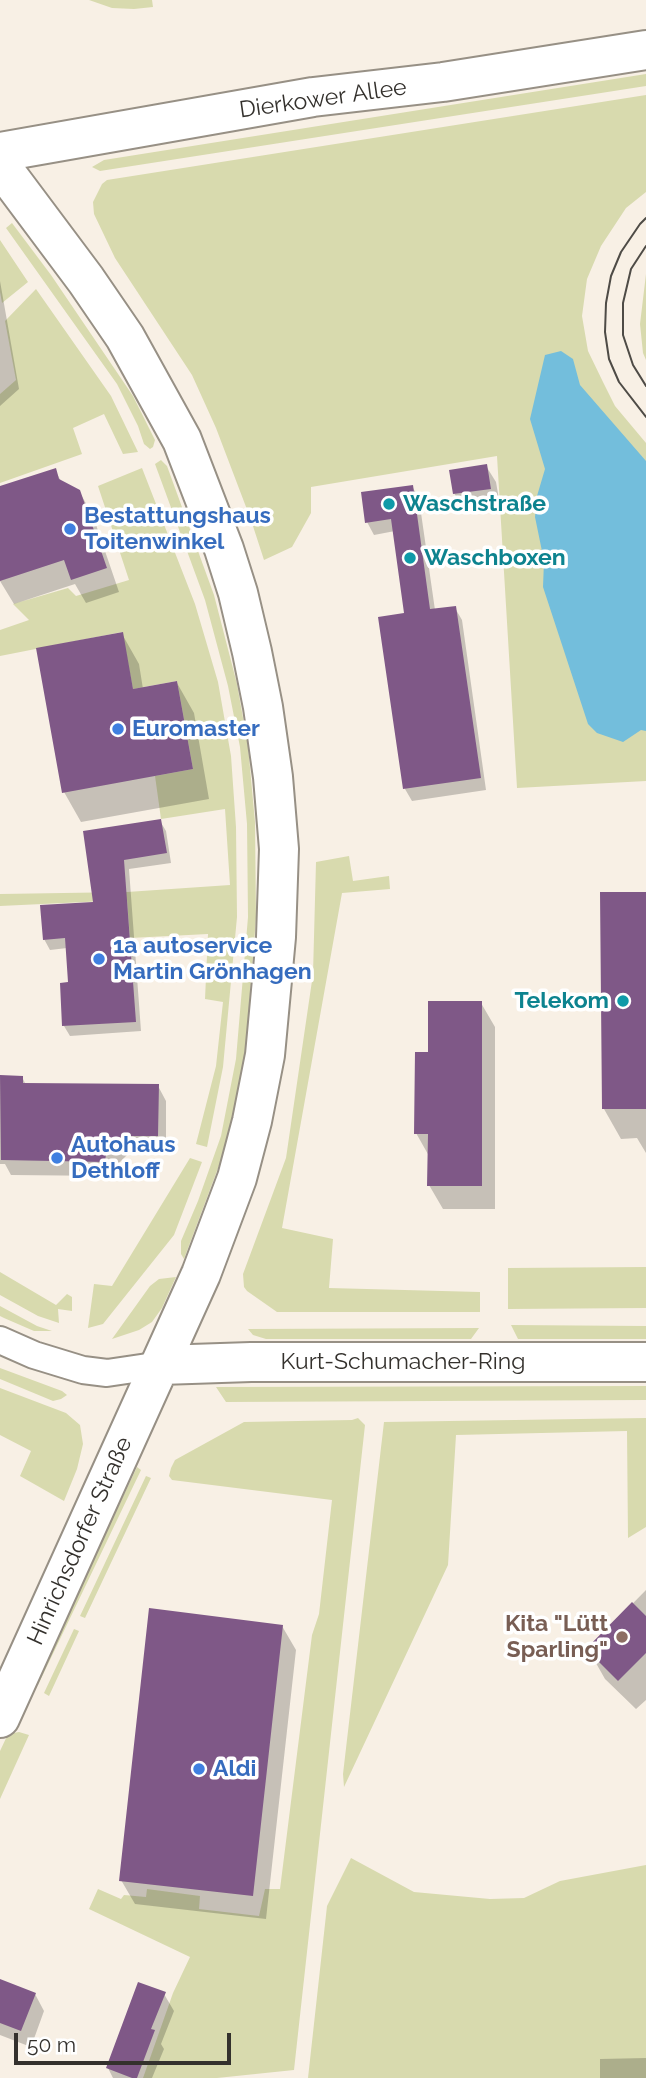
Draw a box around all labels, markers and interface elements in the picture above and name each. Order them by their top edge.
street label: Dierkower Allee [238,74,408,124]
place label: Waschstraße [403,490,546,518]
marker: Waschstraße [381,496,397,512]
place label: Bestattungshaus Toitenwinkel [84,502,271,556]
marker: Bestattungshaus Toitenwinkel [62,521,78,537]
place label: Waschboxen [424,544,566,572]
marker: Waschboxen [402,550,418,566]
place label: Euromaster [132,715,260,743]
marker: Euromaster [110,721,126,737]
place label: 1a autoservice Martin Grönhagen [113,932,312,986]
marker: 1a autoservice Martin Grönhagen [91,951,107,967]
place label: Telekom [515,987,609,1015]
marker: Telekom [615,993,631,1009]
place label: Autohaus Dethloff [71,1131,176,1185]
marker: Autohaus Dethloff [49,1150,65,1166]
street label: Kurt-Schumacher-Ring [281,1348,525,1376]
street label: Hinrichsdorfer Straße [22,1433,138,1649]
place label: Kita "Lütt Sparling" [505,1610,608,1664]
marker: Kita "Lütt Sparling" [614,1629,630,1645]
place label: Aldi [213,1755,256,1783]
marker: Aldi [191,1761,207,1777]
scale bar [18,2018,234,2062]
text: 50 m [27,2032,76,2057]

